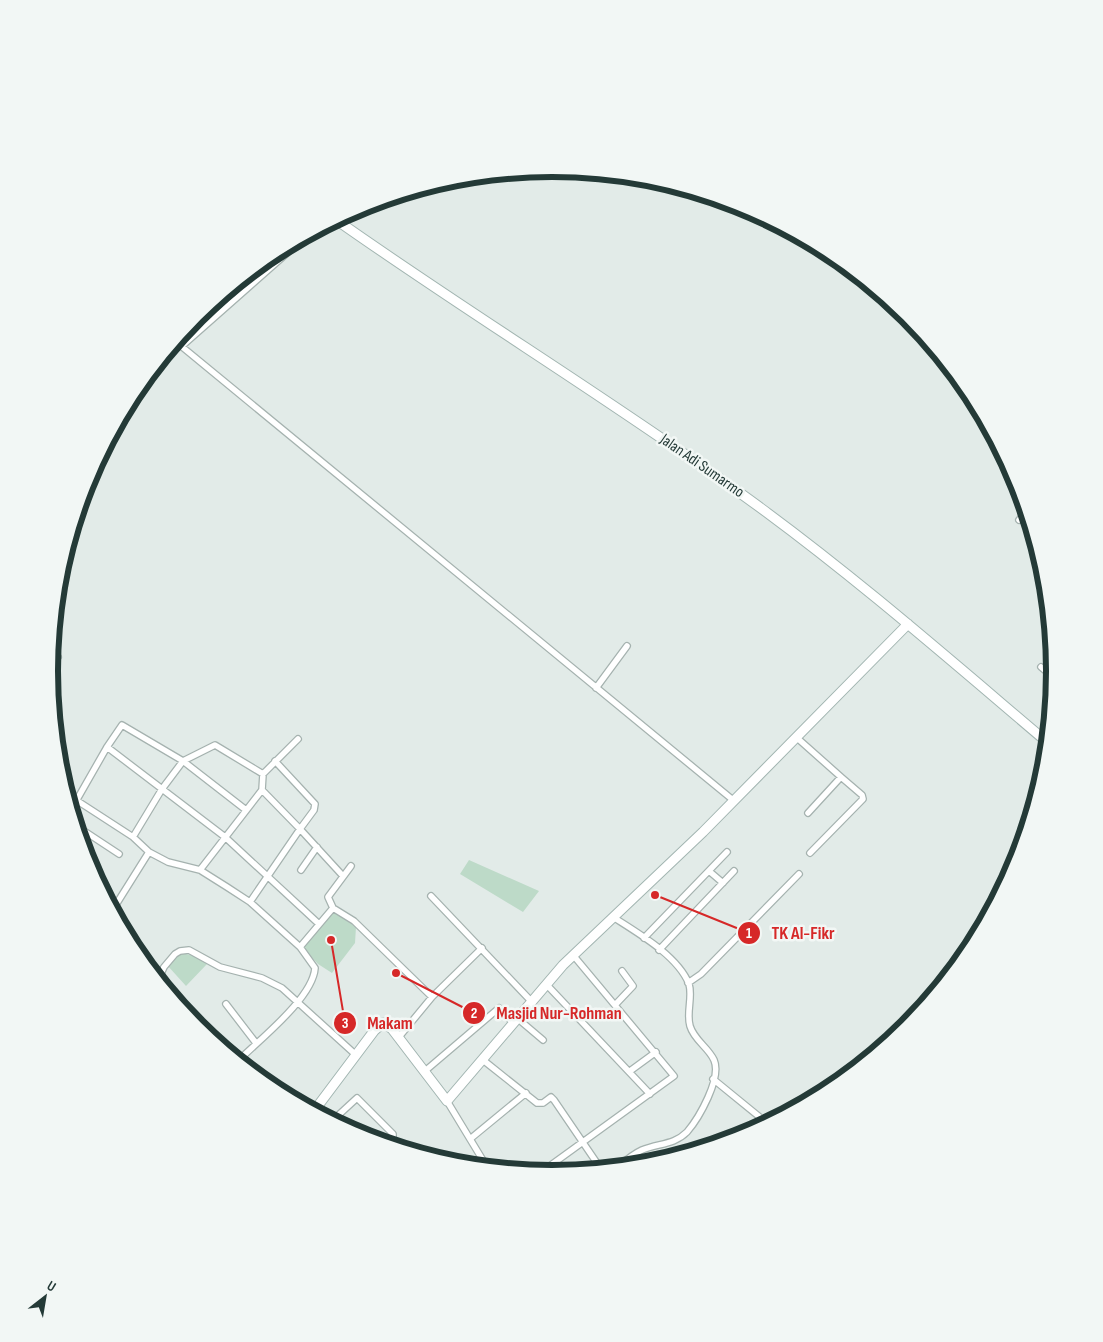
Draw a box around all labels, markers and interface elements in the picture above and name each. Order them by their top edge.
street label: Jalan Adi Sumarmo [655,429,748,502]
callout: TK Al-Fikr [736,917,845,950]
text: TK Al-Fikr [771,923,835,944]
text: 1 [746,924,752,943]
callout: Masjid Nur-Rohman [462,996,632,1029]
text: Masjid Nur-Rohman [496,1003,622,1024]
text: 2 [471,1004,477,1023]
callout: Makam [332,1006,423,1039]
text: Makam [367,1013,413,1034]
text: 3 [342,1014,349,1033]
north arrow [20,1272,70,1322]
text: U [44,1277,59,1295]

